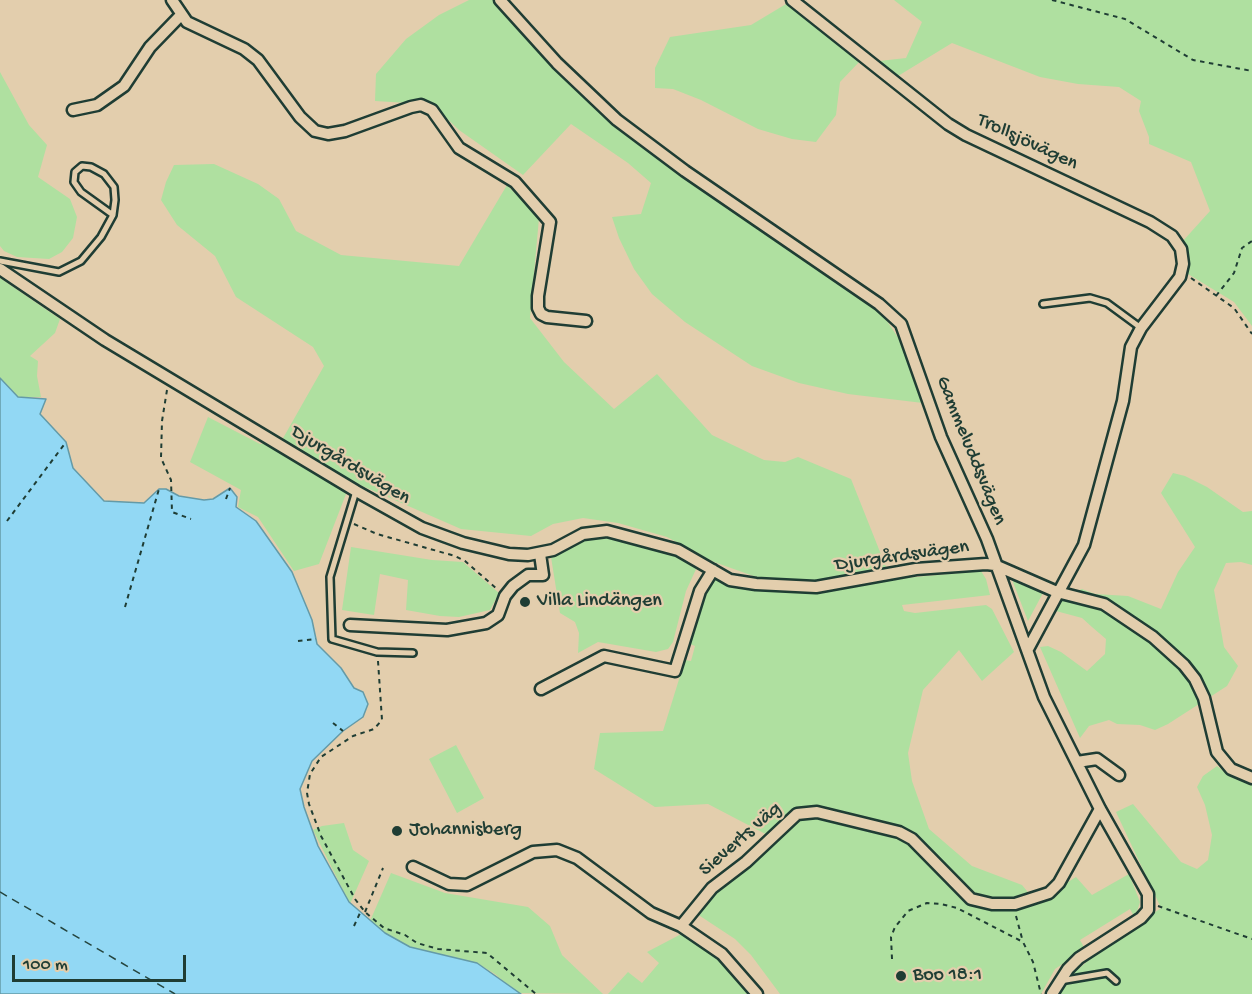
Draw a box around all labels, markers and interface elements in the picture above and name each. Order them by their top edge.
street label: Trollsjövägen [973,109,1081,177]
street label: Gammeluddsvägen [929,373,1011,529]
street label: Djurgårdsvägen [286,421,414,511]
street label: Djurgårdsvägen [833,536,971,578]
place label: Villa Lindängen [537,590,662,614]
marker: Villa Lindängen [518,595,532,609]
street label: Sieverts väg [695,798,787,882]
place label: Johannisberg [409,819,522,843]
marker: Johannisberg [390,824,404,838]
scale bar [15,943,189,981]
text: 100 m [23,955,68,976]
place label: Boo 18:1 [913,964,982,988]
marker: Boo 18:1 [894,969,908,983]

